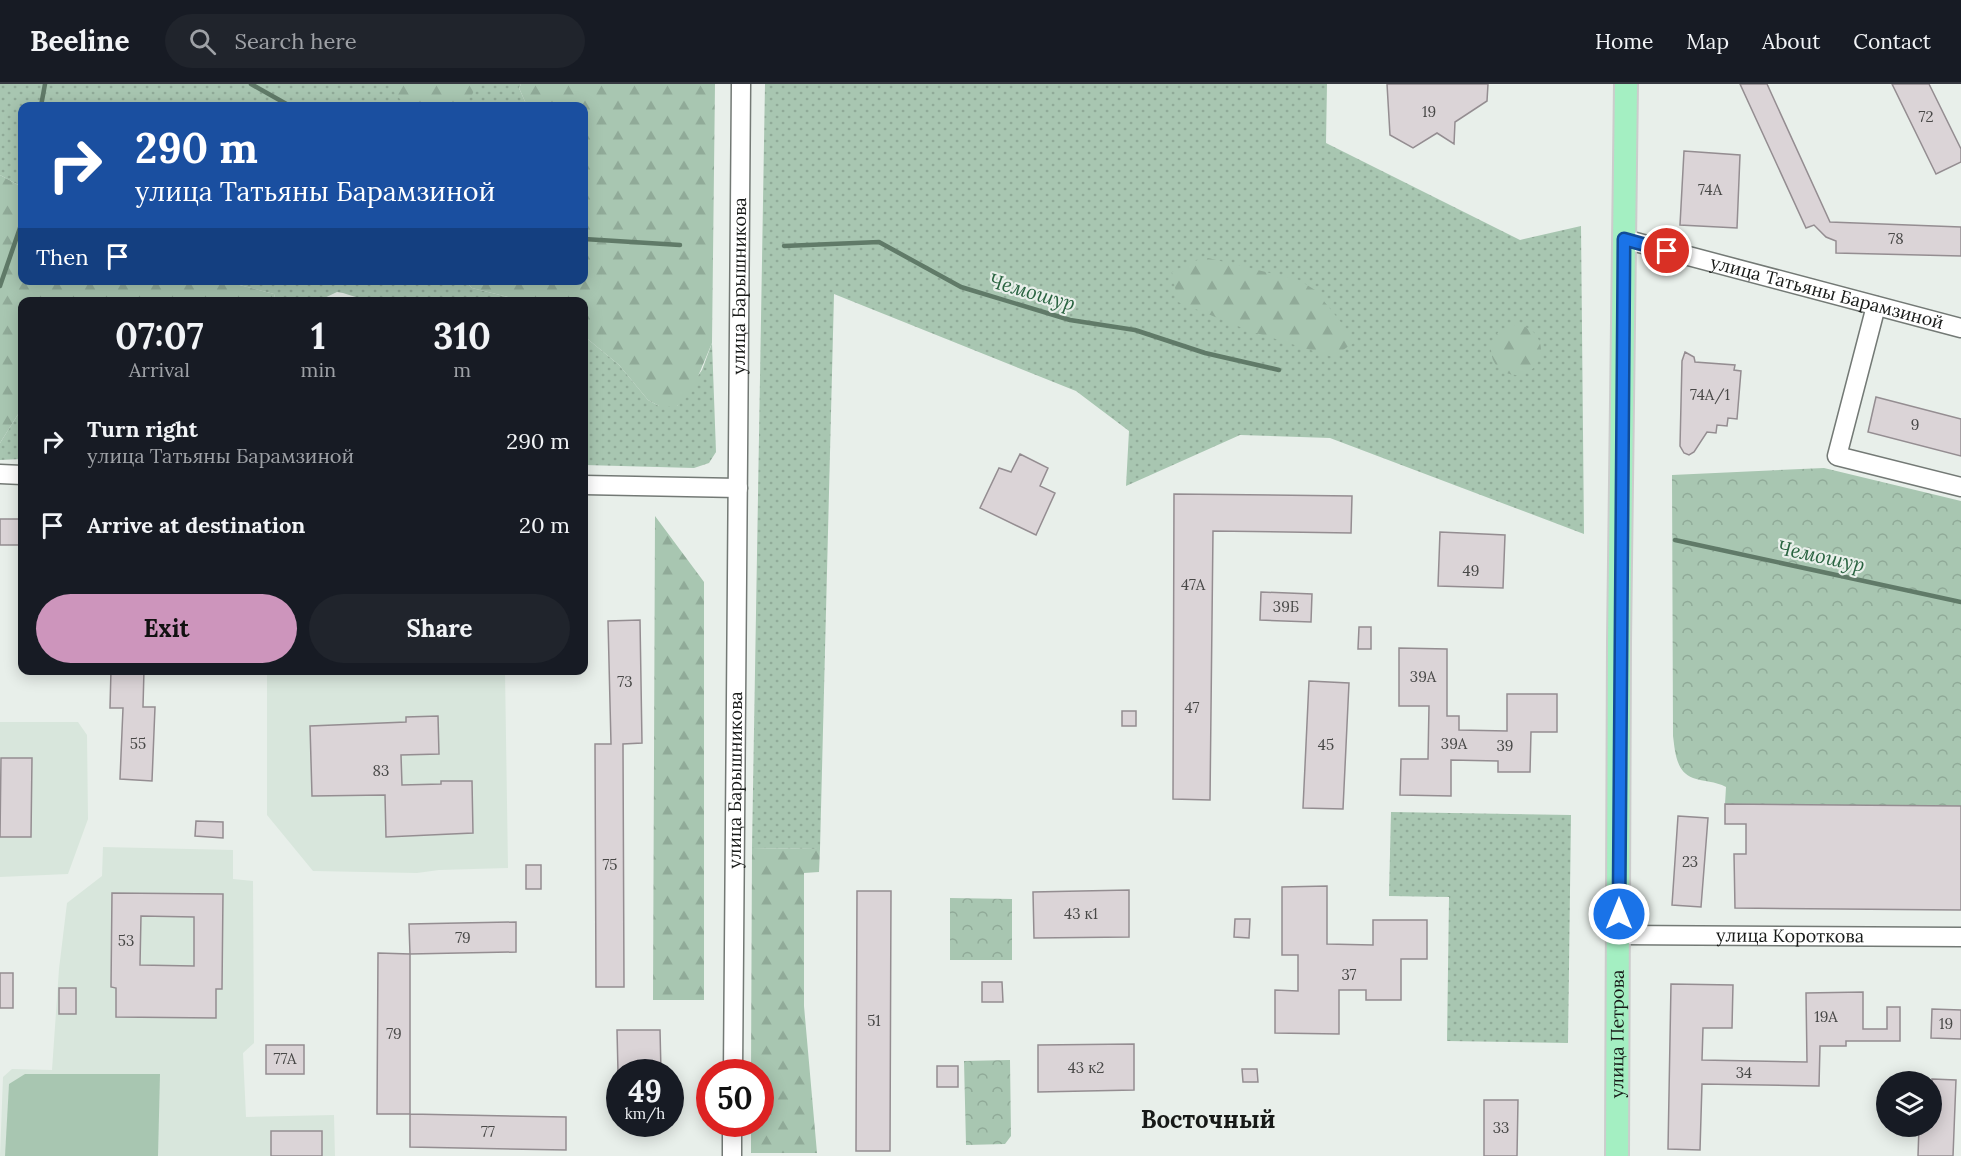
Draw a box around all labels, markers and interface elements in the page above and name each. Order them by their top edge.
search box [165,14,585,68]
text: Beeline [30,23,129,59]
icon: search [186,25,219,58]
text: Search here [234,27,357,55]
text: Home [1595,28,1653,55]
text: Map [1686,28,1729,55]
text: About [1762,28,1820,55]
text: Contact [1853,28,1931,55]
house number: 19 [1422,102,1436,121]
house number: 72 [1919,107,1933,126]
text: 290 m [135,121,258,175]
icon: right [36,126,114,204]
text: улица Татьяны Барамзиной [135,174,496,208]
house number: 74А [1698,180,1723,199]
street label: улица Барышникова [727,197,751,375]
pin [1641,225,1692,276]
house number: 78 [1888,229,1904,248]
icon: arrive [1650,234,1683,267]
icon: arrive [101,240,134,273]
text: Then [36,243,89,271]
street label: улица Татьяны Барамзиной [1708,250,1946,334]
water label: Чемошур [986,267,1078,316]
text: 07:07 [115,313,204,359]
text: 1 [311,313,326,359]
text: 310 [433,313,491,359]
text: Arrival [129,357,190,382]
text: min [301,357,336,382]
text: m [453,357,471,382]
house number: 74А/1 [1690,385,1730,405]
text: Turn right [87,415,198,443]
house number: 9 [1911,415,1919,434]
icon: right [36,425,69,458]
text: 290 m [506,427,570,455]
text: улица Татьяны Барамзиной [87,443,354,468]
icon: arrive [36,509,69,542]
text: Arrive at destination [87,511,305,539]
text: 20 m [519,511,570,539]
water label: Чемошур [1775,534,1867,577]
house number: 49 [1463,561,1479,580]
house number: 47А [1181,575,1206,594]
button: Exit [36,594,297,663]
button: Share [309,594,570,663]
house number: 39Б [1273,597,1299,616]
house number: 39А [1410,667,1437,686]
house number: 73 [617,672,633,691]
street label: улица Барышникова [723,691,747,869]
house number: 47 [1184,698,1200,717]
house number: 55 [130,734,146,753]
house number: 39А [1441,734,1468,753]
house number: 45 [1318,735,1334,754]
house number: 39 [1496,736,1514,755]
house number: 83 [373,761,389,780]
house number: 23 [1682,852,1698,871]
house number: 75 [602,855,618,874]
position arrow [1587,882,1651,946]
house number: 43 к1 [1064,904,1098,923]
street label: улица Короткова [1716,924,1864,947]
house number: 79 [455,928,471,947]
house number: 53 [118,931,134,950]
house number: 37 [1342,965,1357,984]
street label: улица Петрова [1605,970,1629,1098]
house number: 19А [1814,1007,1838,1026]
house number: 51 [867,1011,881,1030]
house number: 19 [1939,1014,1953,1033]
house number: 79 [386,1024,402,1043]
house number: 77А [274,1049,297,1068]
house number: 43 к2 [1068,1058,1104,1077]
speed limit sign: 50 [696,1059,774,1137]
house number: 34 [1736,1063,1752,1082]
map controls [1876,1071,1942,1137]
button: layers [1876,1071,1942,1137]
text: 49 [628,1072,662,1110]
text: km/h [625,1104,665,1123]
district label: Восточный [1141,1104,1276,1135]
house number: 33 [1493,1118,1509,1137]
house number: 77 [481,1122,495,1141]

